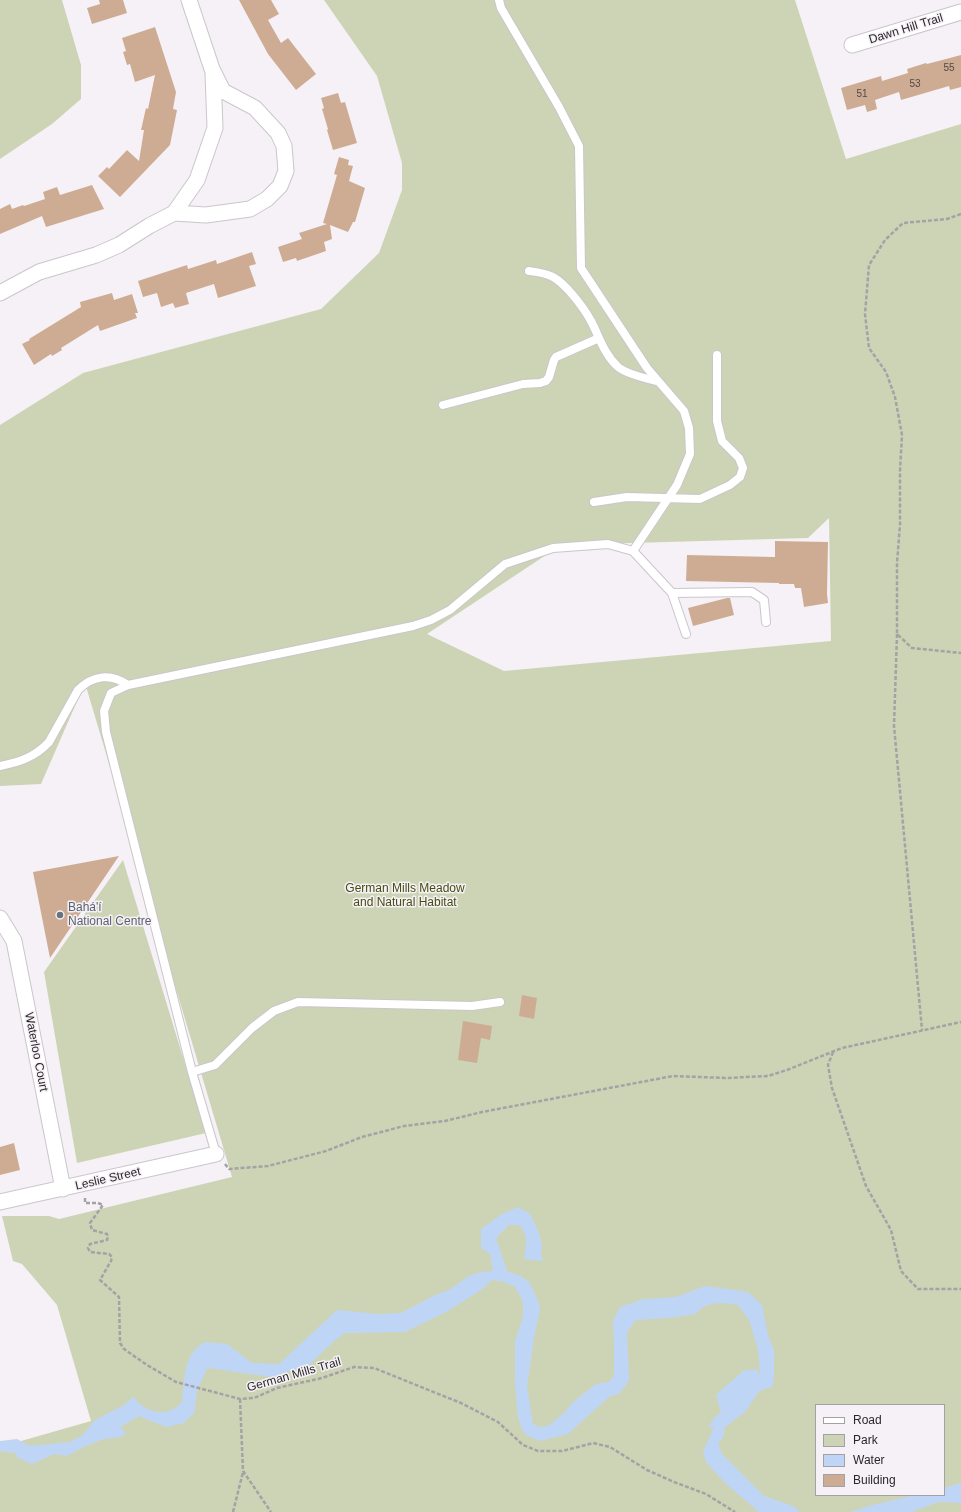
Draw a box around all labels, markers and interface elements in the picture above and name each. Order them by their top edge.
street label: Dawn Hill Trail [867,11,945,47]
house number: 55 [943,62,955,74]
house number: 53 [909,78,921,90]
house number: 51 [856,88,868,100]
park label: German Mills Meadow and Natural Habitat [345,882,465,910]
place label: Bahá'í National Centre [68,901,151,929]
marker: Bahá'í National Centre [55,910,65,920]
street label: Waterloo Court [21,1011,51,1093]
street label: Leslie Street [74,1164,142,1194]
street label: German Mills Trail [245,1355,343,1395]
legend [815,1404,945,1496]
text: Road [853,1413,882,1427]
text: Park [853,1433,878,1447]
text: Water [853,1453,885,1467]
text: Building [853,1473,896,1487]

